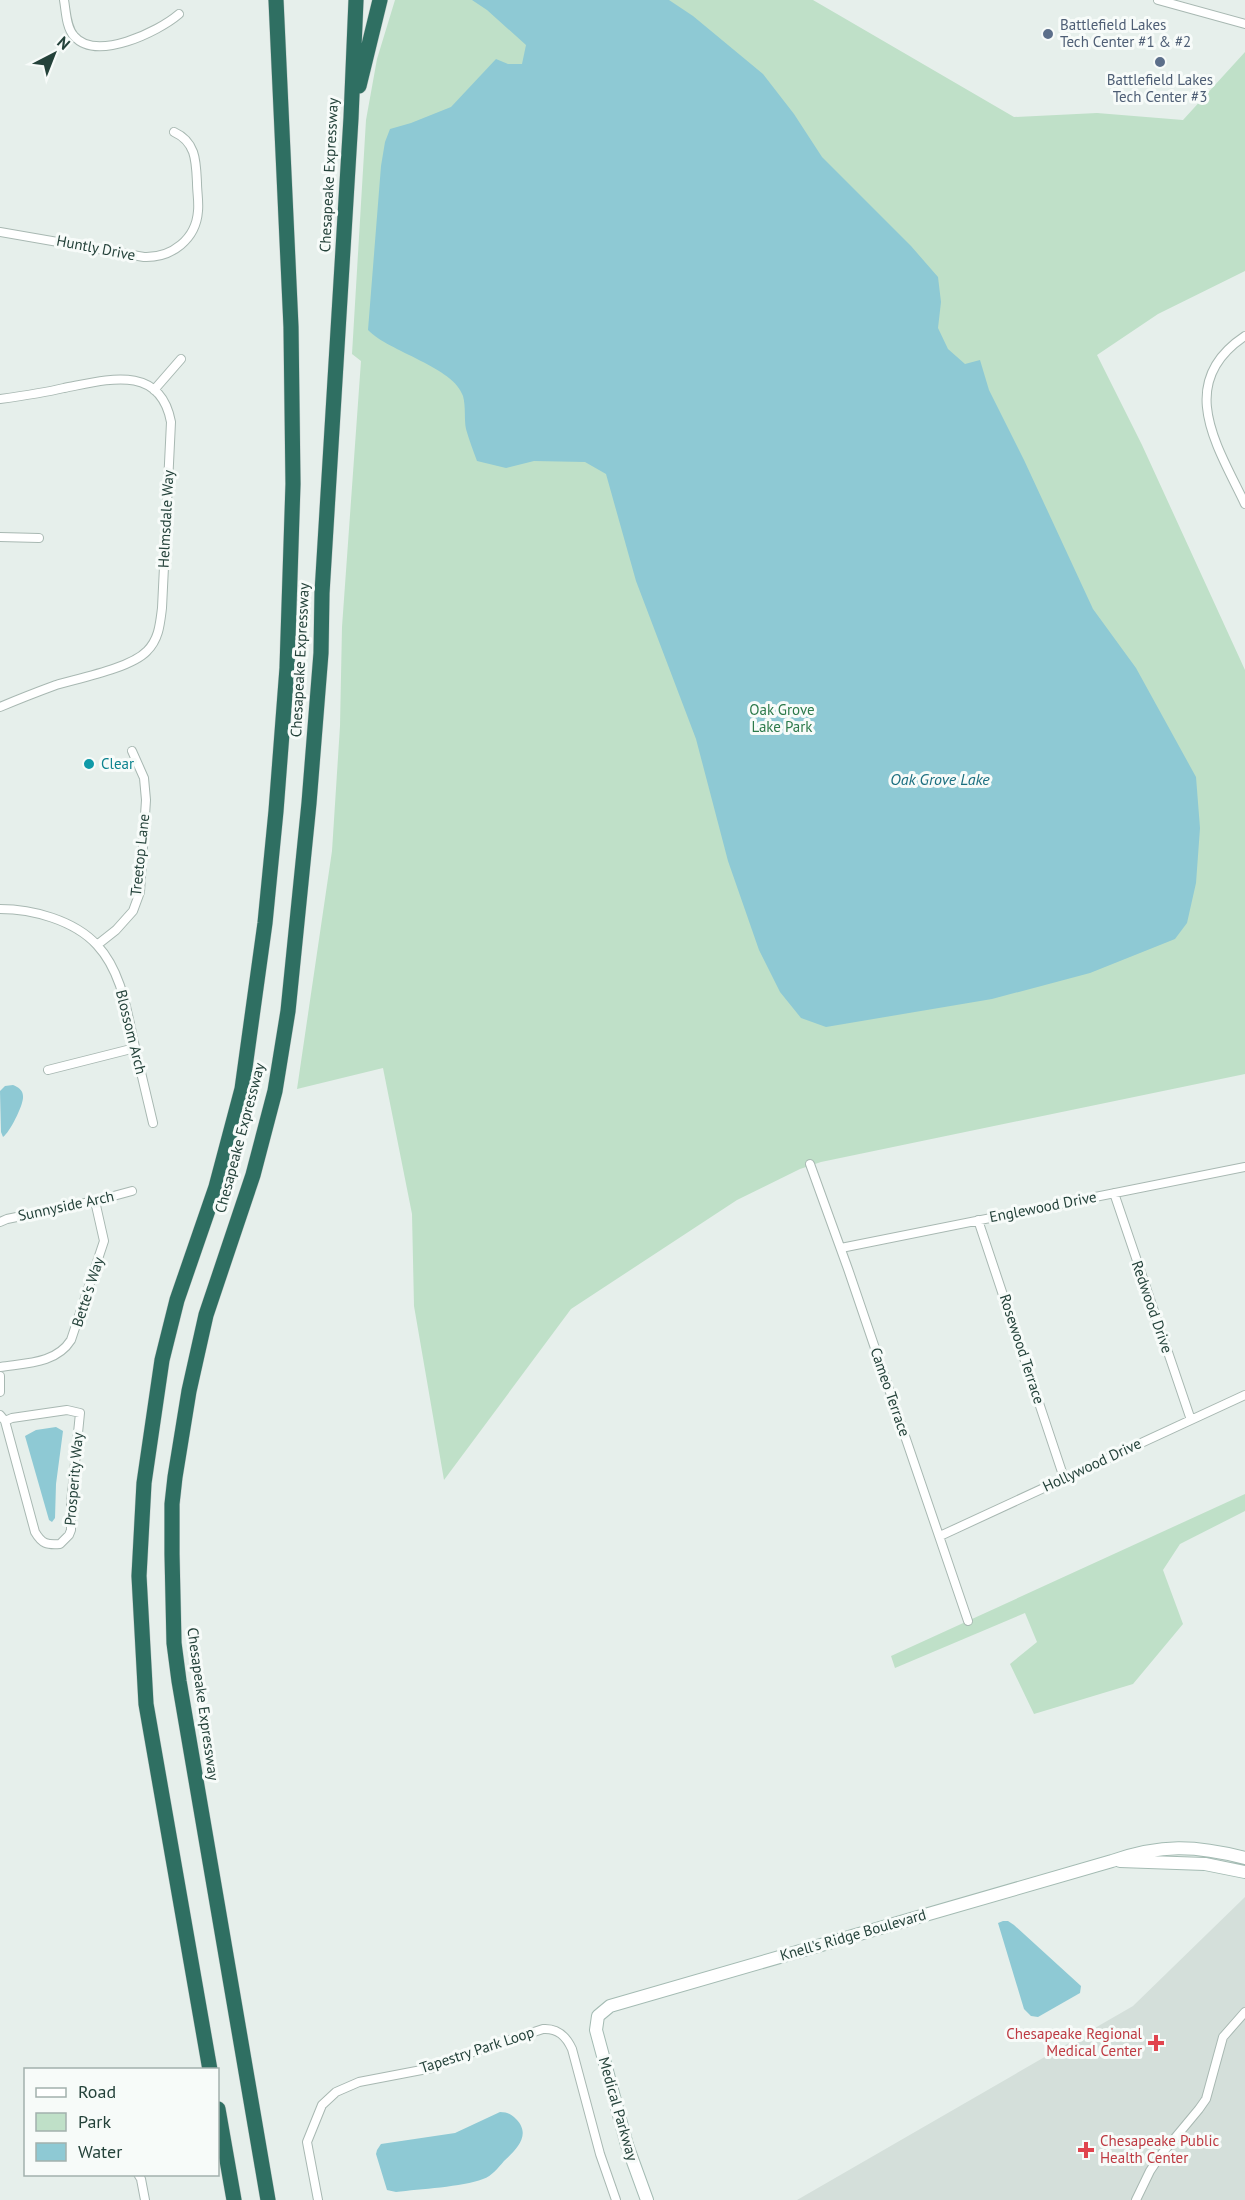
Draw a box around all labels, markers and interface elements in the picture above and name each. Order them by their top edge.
place label: Battlefield Lakes Tech Center #1 & #2 [1060,15,1191,51]
north arrow [24,24,84,84]
marker: Battlefield Lakes Tech Center #1 & #2 [1041,27,1055,41]
text: N [53,32,75,54]
marker: Battlefield Lakes Tech Center #3 [1153,55,1167,69]
place label: Battlefield Lakes Tech Center #3 [1107,70,1213,106]
street label: Chesapeake Expressway [315,97,342,253]
street label: Huntly Drive [55,231,137,264]
street label: Helmsdale Way [153,470,178,568]
street label: Chesapeake Expressway [286,582,313,738]
park label: Oak Grove Lake Park [749,700,815,736]
place label: Clear [101,754,134,773]
marker: Clear [82,757,96,771]
water label: Oak Grove Lake [890,769,990,789]
street label: Treetop Lane [126,813,153,897]
street label: Blossom Arch [112,988,151,1076]
street label: Chesapeake Expressway [210,1061,269,1215]
street label: Sunnyside Arch [16,1186,116,1225]
street label: Englewood Drive [988,1187,1098,1226]
street label: Bette's Way [67,1254,108,1329]
street label: Redwood Drive [1128,1258,1177,1356]
street label: Rosewood Terrace [996,1292,1049,1406]
street label: Cameo Terrace [866,1345,915,1439]
street label: Prosperity Way [60,1431,87,1526]
street label: Hollywood Drive [1039,1433,1144,1496]
street label: Chesapeake Expressway [183,1626,224,1782]
street label: Knell's Ridge Boulevard [778,1905,928,1964]
street label: Tapestry Park Loop [417,2022,536,2077]
place label: Chesapeake Regional Medical Center [1006,2024,1143,2060]
marker: Chesapeake Regional Medical Center [1147,2034,1165,2052]
street label: Medical Parkway [595,2055,642,2163]
legend [24,2068,219,2176]
text: Road [78,2080,116,2103]
text: Park [78,2110,111,2133]
place label: Chesapeake Public Health Center [1100,2131,1219,2167]
text: Water [78,2140,122,2163]
marker: Chesapeake Public Health Center [1077,2141,1095,2159]

